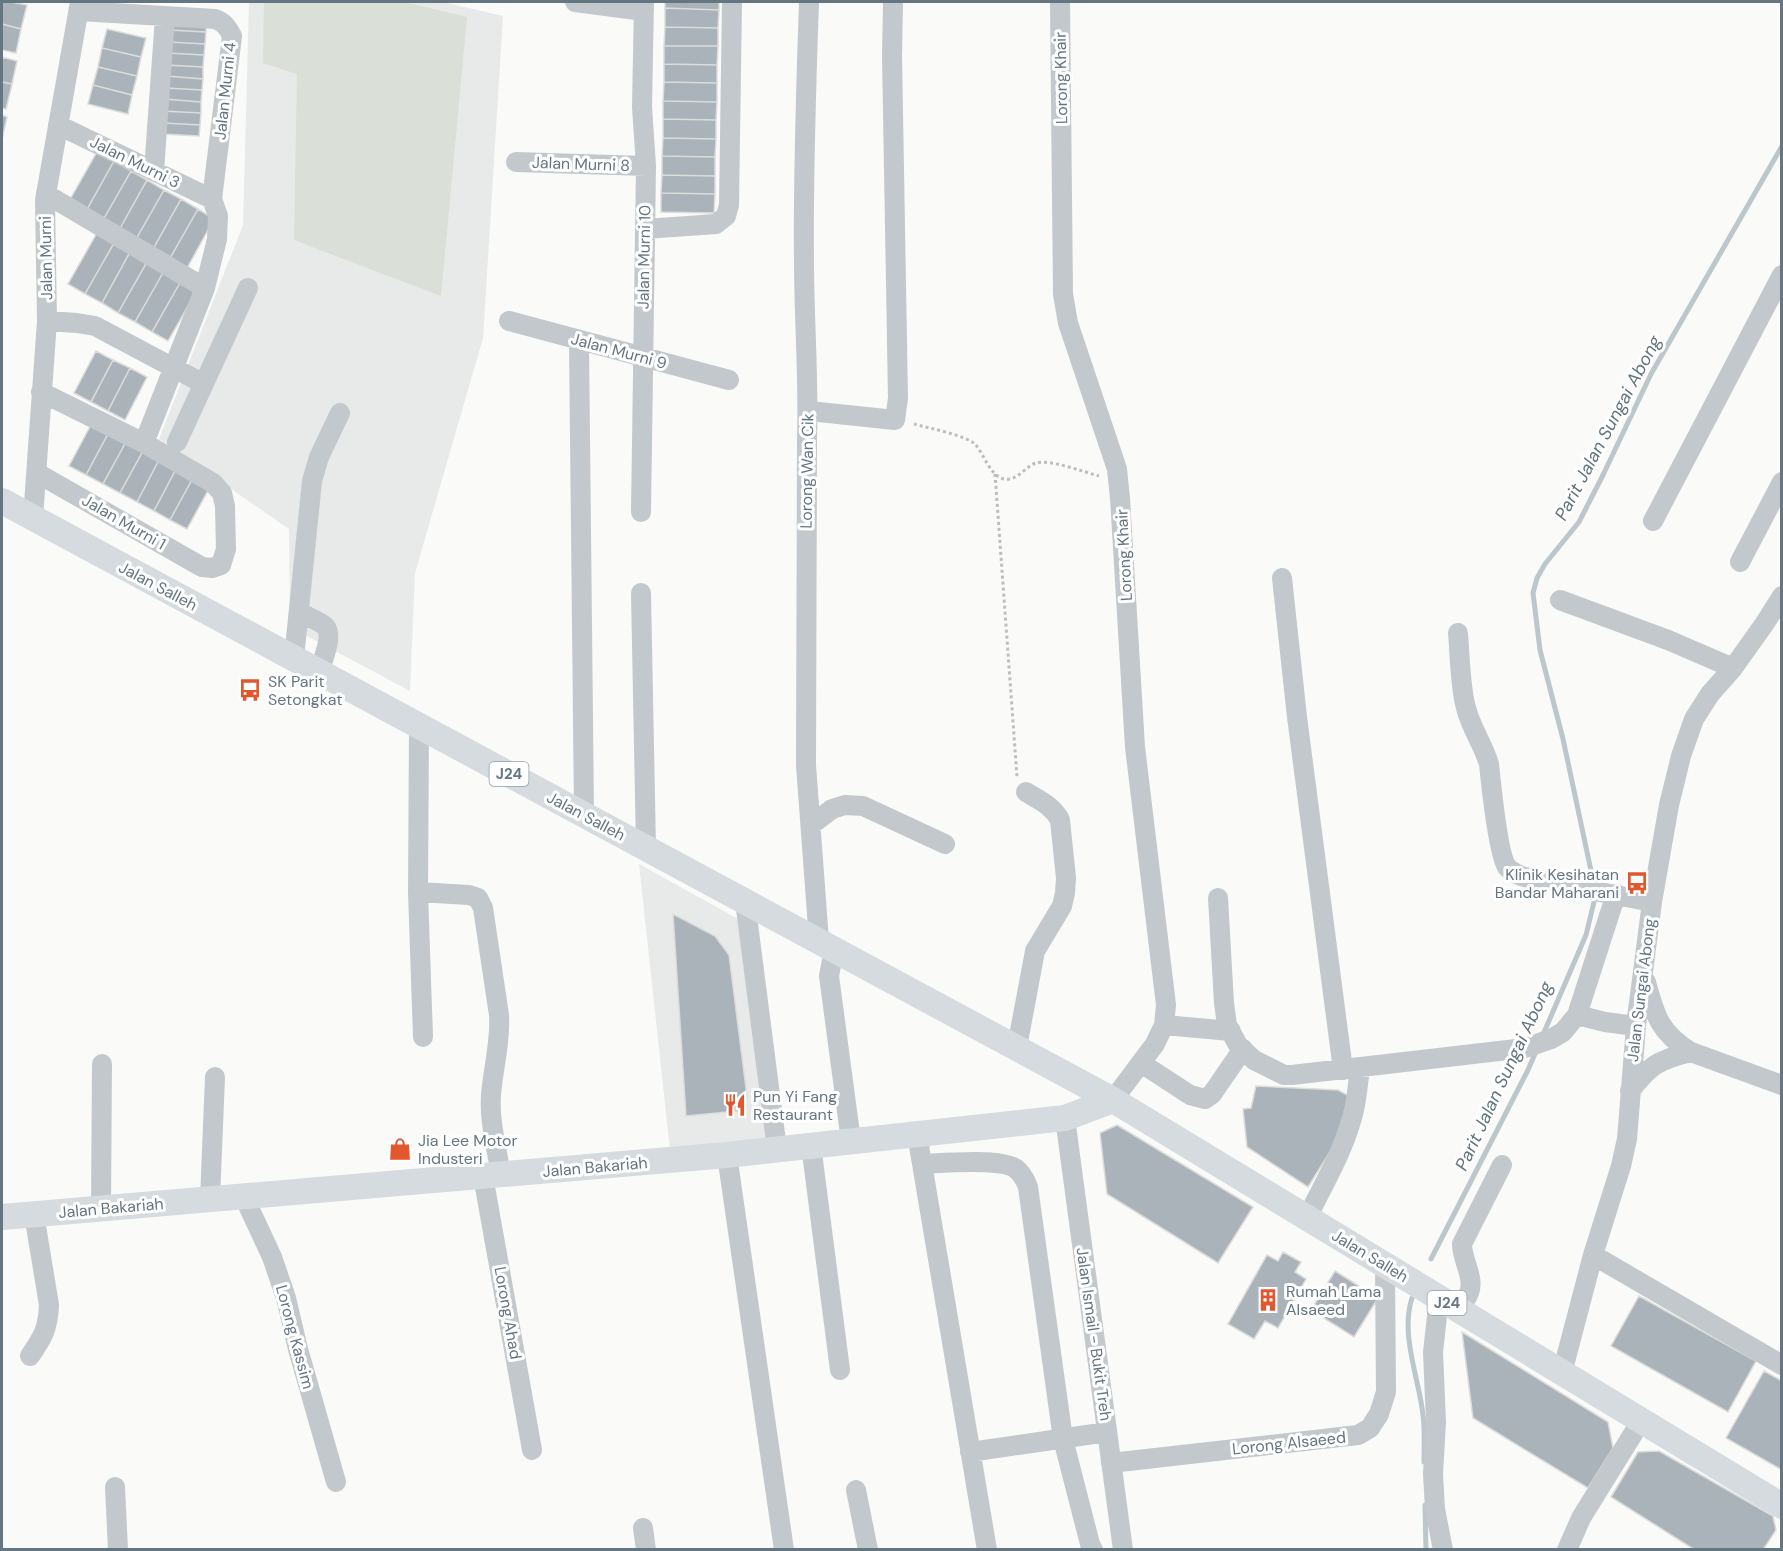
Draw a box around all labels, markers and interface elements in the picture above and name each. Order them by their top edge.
street label: Lorong Khair [1050,32,1072,124]
street label: Jalan Murni 4 [209,41,241,141]
street label: Jalan Murni 3 [86,131,184,193]
street label: Jalan Murni 8 [532,152,630,176]
street label: Jalan Murni 10 [633,205,655,309]
street label: Jalan Murni [35,216,57,300]
street label: Jalan Murni 9 [569,328,669,374]
water label: Parit Jalan Sungai Abong [1549,330,1667,525]
street label: Lorong Wan Cik [795,413,819,529]
street label: Jalan Murni 1 [78,490,170,554]
street label: Lorong Khair [1111,508,1137,602]
street label: Jalan Salleh [115,557,201,615]
place label: SK Parit Setongkat [268,671,343,710]
bus stop icon: SK Parit Setongkat [237,677,263,703]
road number: J24 [490,762,528,786]
street label: Jalan Salleh [543,787,629,845]
place label: Klinik Kesihatan Bandar Maharani [1495,864,1619,903]
bus stop icon: Klinik Kesihatan Bandar Maharani [1624,870,1650,896]
street label: Jalan Sungai Abong [1622,917,1660,1063]
water label: Parit Jalan Sungai Abong [1450,977,1559,1175]
place label: Pun Yi Fang Restaurant [753,1086,837,1125]
restaurant icon: Pun Yi Fang Restaurant [722,1092,748,1118]
place label: Jia Lee Motor Industeri [418,1130,518,1169]
shop icon: Jia Lee Motor Industeri [387,1136,413,1162]
street label: Jalan Bakariah [542,1152,648,1182]
street label: Jalan Bakariah [58,1193,164,1223]
street label: Jalan Salleh [1328,1225,1412,1287]
street label: Jalan Ismail - Bukit Treh [1071,1246,1117,1422]
street label: Lorong Ahad [490,1265,526,1361]
place label: Rumah Lama Alsaeed [1286,1281,1381,1320]
street label: Lorong Kassim [271,1283,319,1391]
building icon: Rumah Lama Alsaeed [1255,1287,1281,1313]
road number: J24 [1428,1291,1466,1315]
street label: Lorong Alsaeed [1231,1427,1347,1459]

